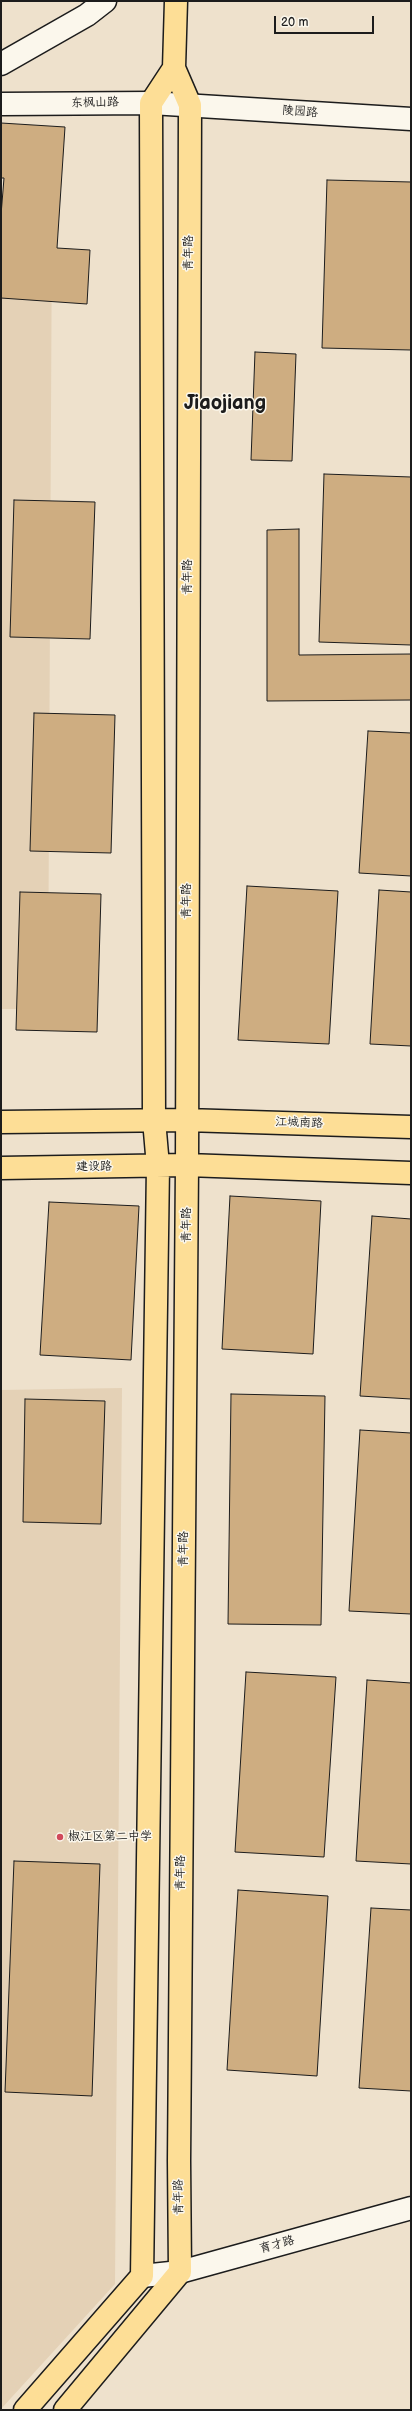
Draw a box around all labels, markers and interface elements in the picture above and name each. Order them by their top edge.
scale bar [276,8,376,34]
text: 20 m [281,15,308,30]
street label: 东枫山路 [71,95,119,111]
street label: 陵园路 [282,104,318,120]
street label: 青年路 [182,235,196,271]
district label: Jiaojiang [184,392,266,416]
street label: 青年路 [181,559,195,595]
street label: 青年路 [180,883,194,919]
street label: 江城南路 [275,1115,323,1131]
street label: 建设路 [76,1159,112,1175]
street label: 青年路 [180,1207,194,1243]
street label: 青年路 [177,1531,191,1567]
place label: 椒江区第二中学 [68,1830,152,1844]
marker: 椒江区第二中学 [55,1832,65,1842]
street label: 青年路 [174,1855,188,1891]
street label: 青年路 [171,2179,187,2215]
street label: 育才路 [258,2233,296,2257]

